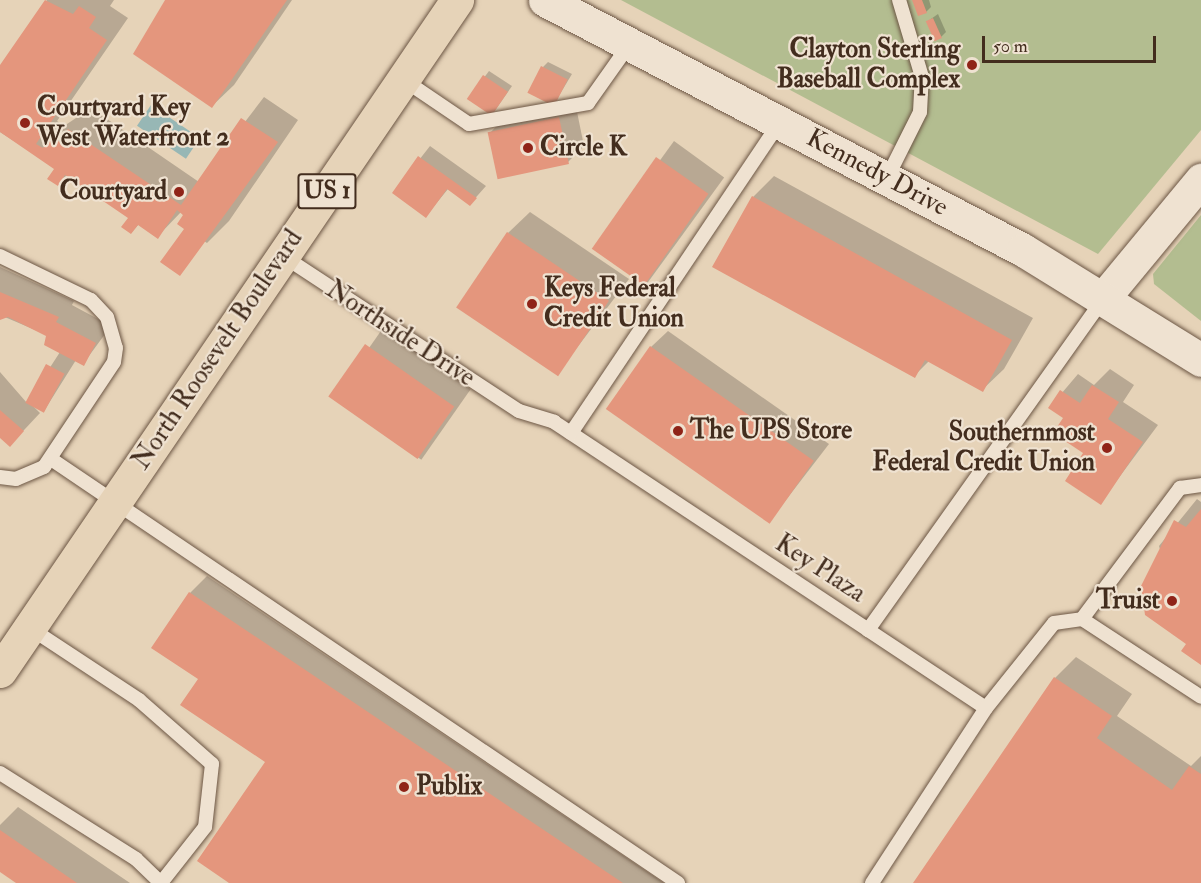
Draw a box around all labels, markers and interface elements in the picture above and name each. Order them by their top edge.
scale bar [985,24,1159,62]
place label: Clayton Sterling Baseball Complex [777,34,960,96]
text: 50 m [993,35,1028,58]
marker: Clayton Sterling Baseball Complex [965,58,979,72]
place label: Courtyard Key West Waterfront 2 [37,92,230,154]
marker: Courtyard Key West Waterfront 2 [18,116,32,130]
street label: Kennedy Drive [801,123,953,223]
place label: Circle K [540,132,627,164]
marker: Circle K [521,141,535,155]
road number: US 1 [297,170,357,212]
place label: Courtyard [59,176,167,208]
marker: Courtyard [172,185,186,199]
street label: North Roosevelt Boulevard [126,224,310,476]
place label: Keys Federal Credit Union [544,273,684,334]
street label: Northside Drive [320,274,480,394]
marker: Keys Federal Credit Union [525,297,539,311]
place label: The UPS Store [690,415,852,447]
place label: Southernmost Federal Credit Union [872,417,1095,478]
marker: The UPS Store [671,424,685,438]
marker: Southernmost Federal Credit Union [1100,441,1114,455]
street label: Key Plaza [769,528,871,610]
place label: Truist [1096,585,1160,617]
marker: Truist [1165,594,1179,608]
place label: Publix [416,771,482,803]
marker: Publix [397,780,411,794]

